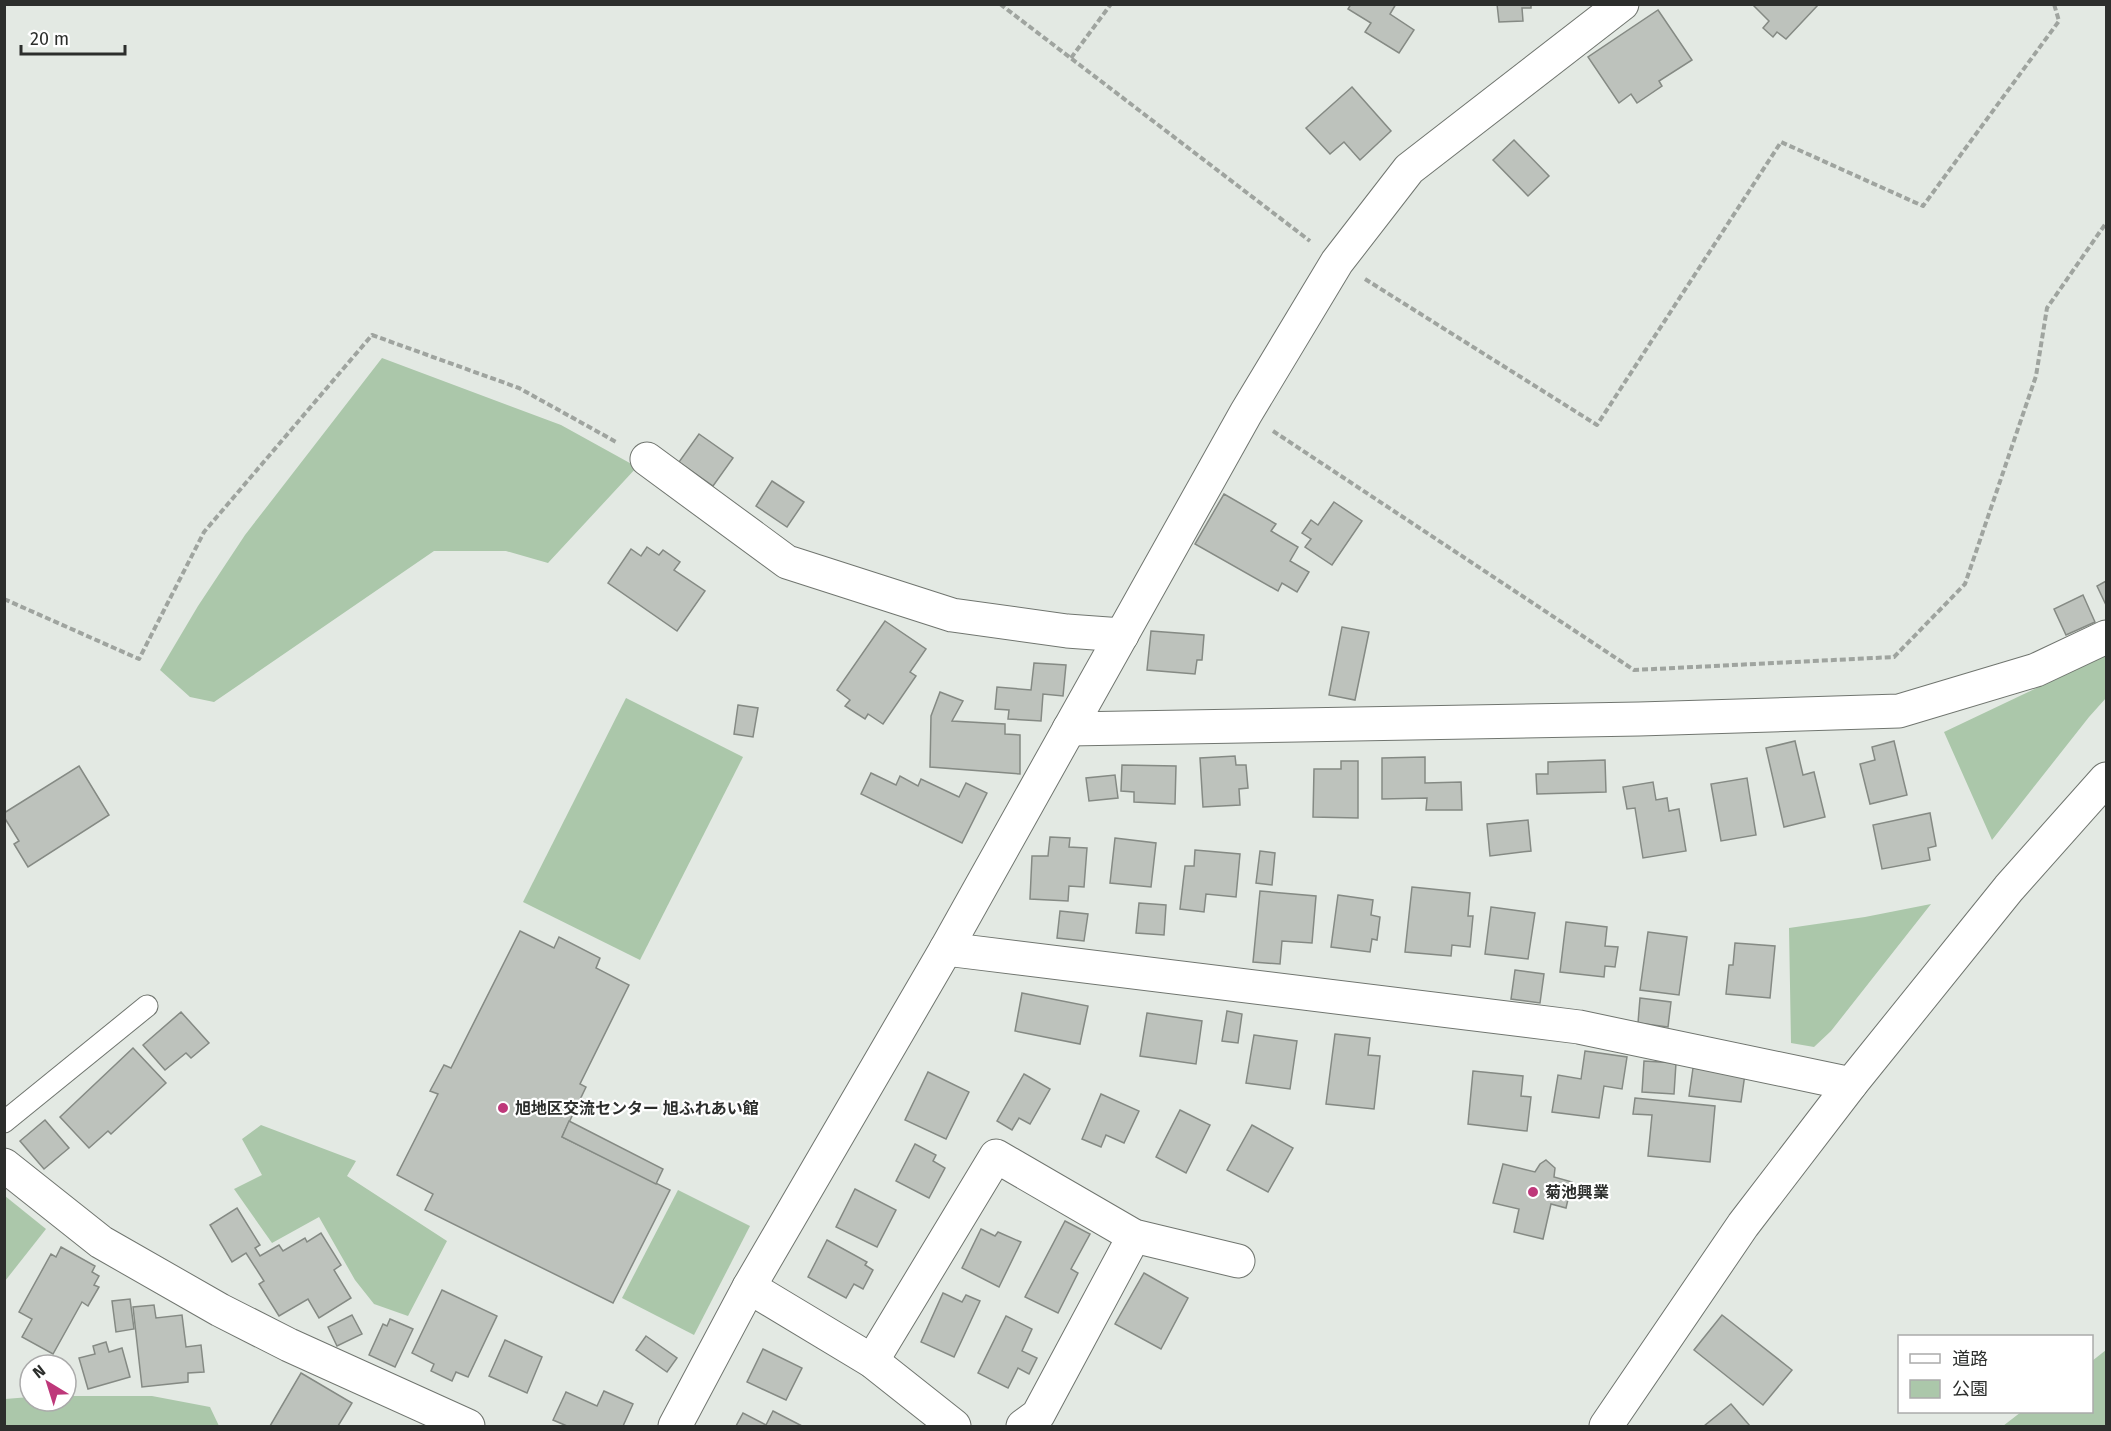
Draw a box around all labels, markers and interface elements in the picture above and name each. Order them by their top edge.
scale bar [21,18,124,56]
text: 20 m [30,28,69,50]
place label: 旭地区交流センター 旭ふれあい館 [515,1099,759,1118]
marker: 旭地区交流センター 旭ふれあい館 [496,1101,510,1115]
place label: 菊池興業 [1545,1183,1609,1202]
marker: 菊池興業 [1526,1185,1540,1199]
legend [1898,1335,2093,1413]
text: 道路 [1952,1348,1988,1370]
north arrow [18,1353,78,1413]
text: N [29,1361,49,1382]
text: 公園 [1952,1378,1988,1400]

